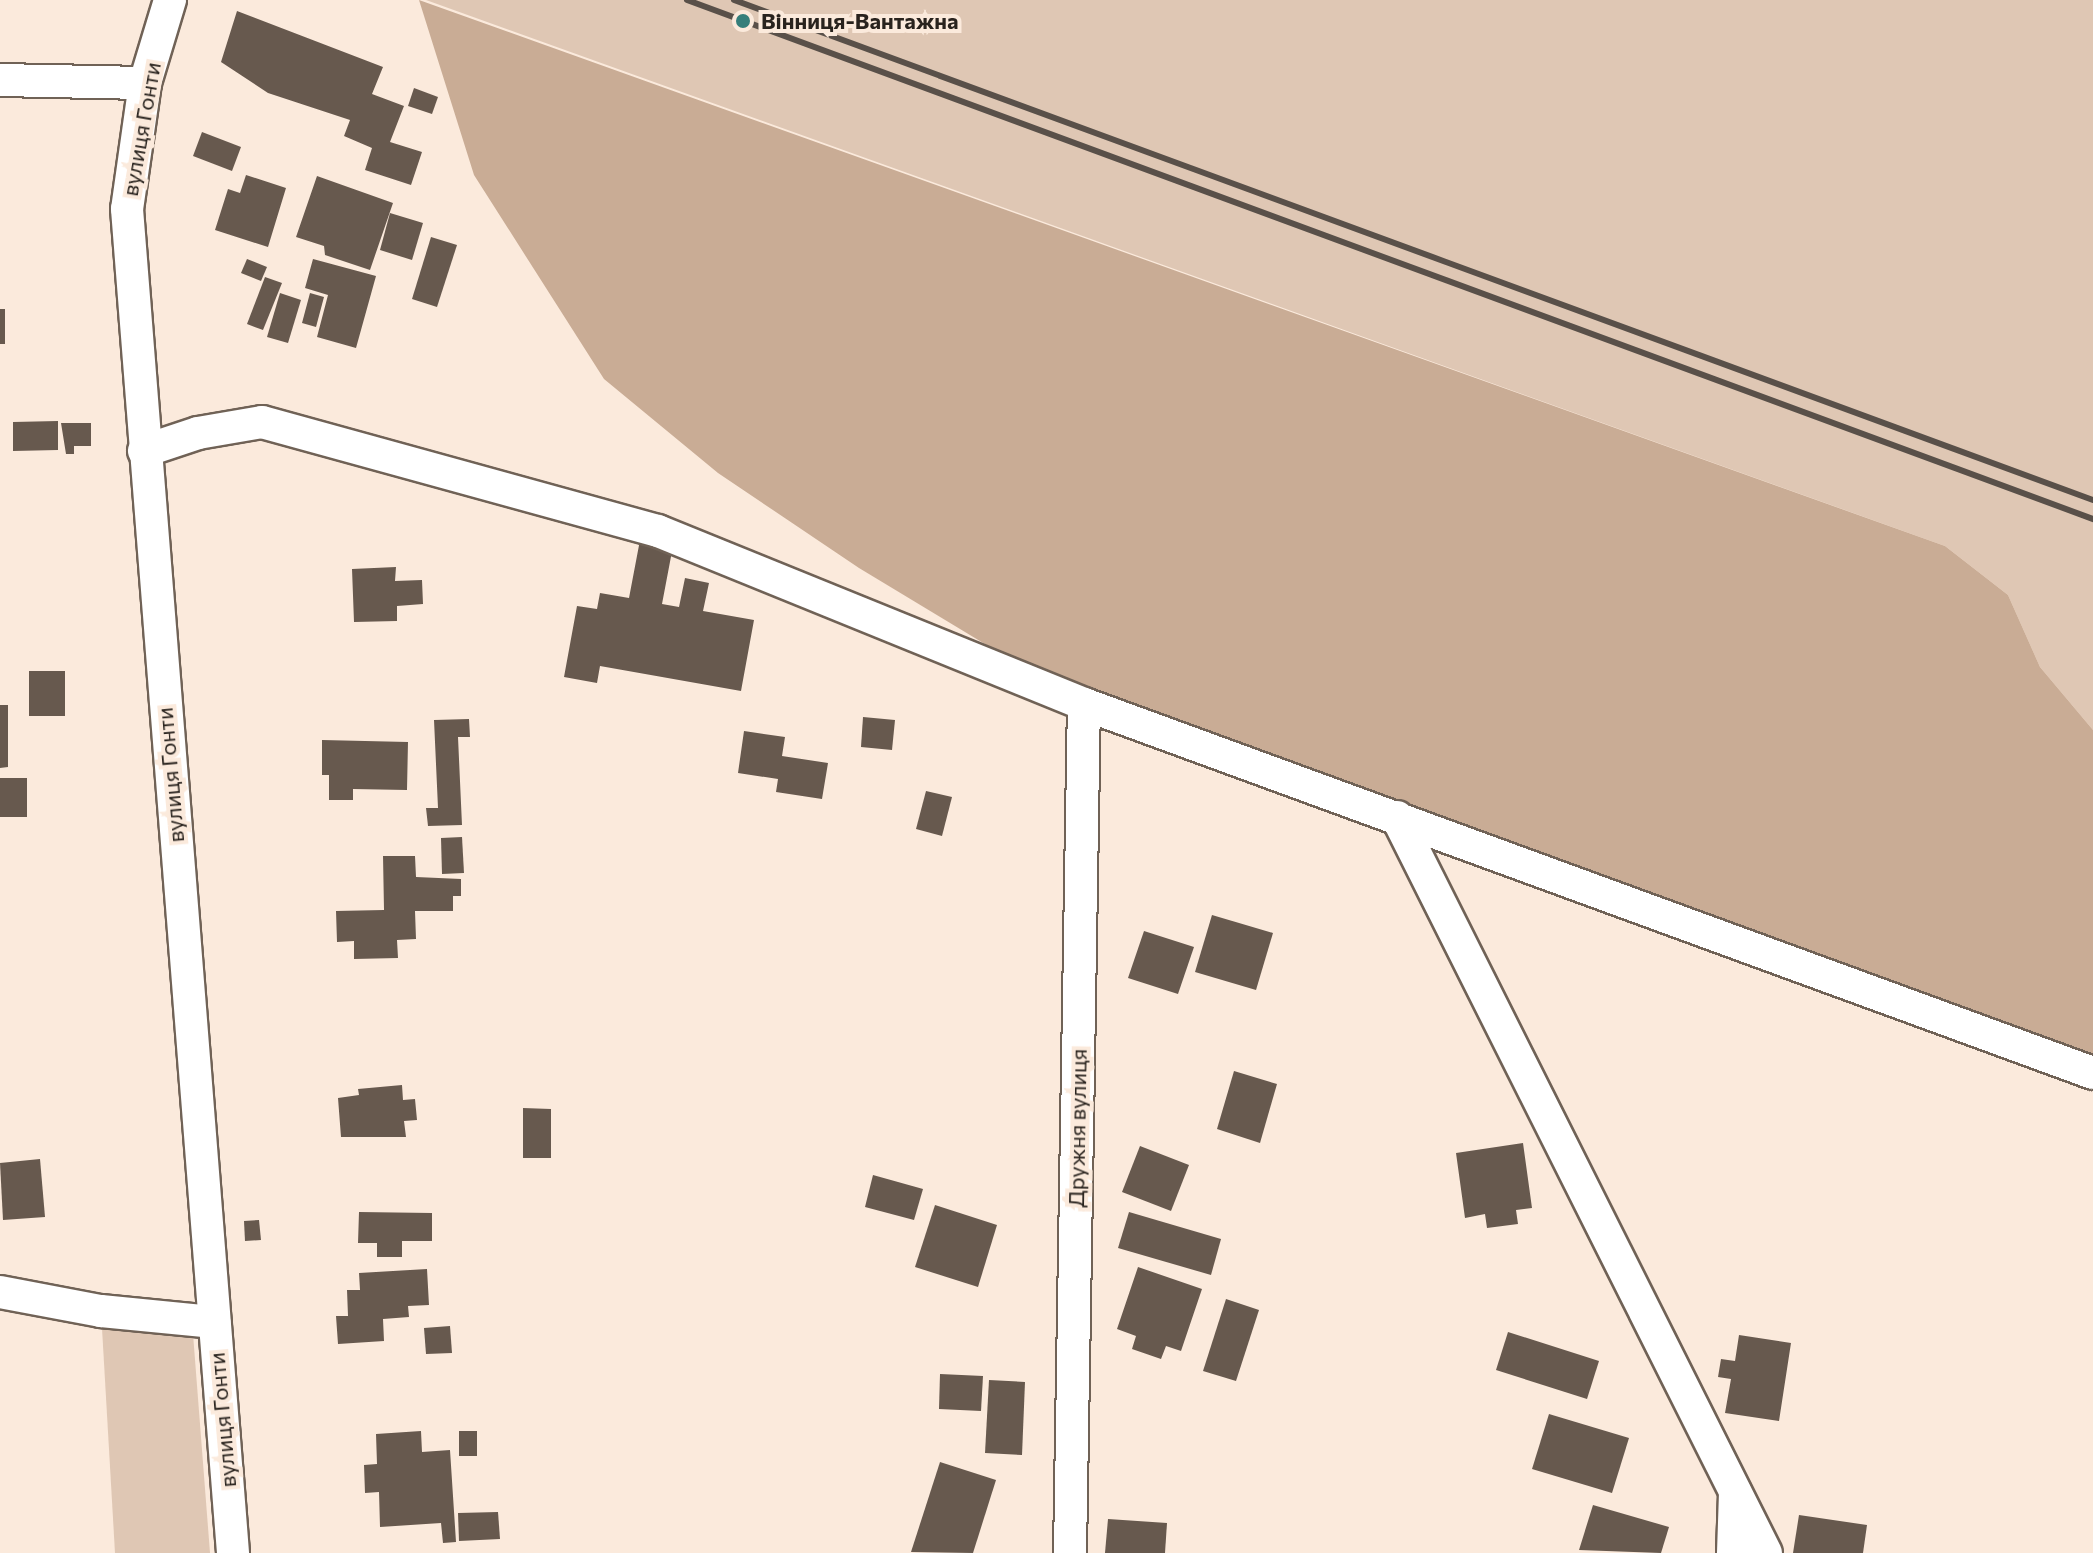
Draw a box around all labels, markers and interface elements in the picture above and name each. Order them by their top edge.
place label: Вінниця-Вантажна [761,8,959,34]
marker: Вінниця-Вантажна [732,10,754,32]
street label: вулиця Гонти [116,60,166,198]
street label: вулиця Гонти [151,706,189,844]
street label: Дружня вулиця [1062,1048,1092,1208]
street label: вулиця Гонти [203,1351,241,1489]

